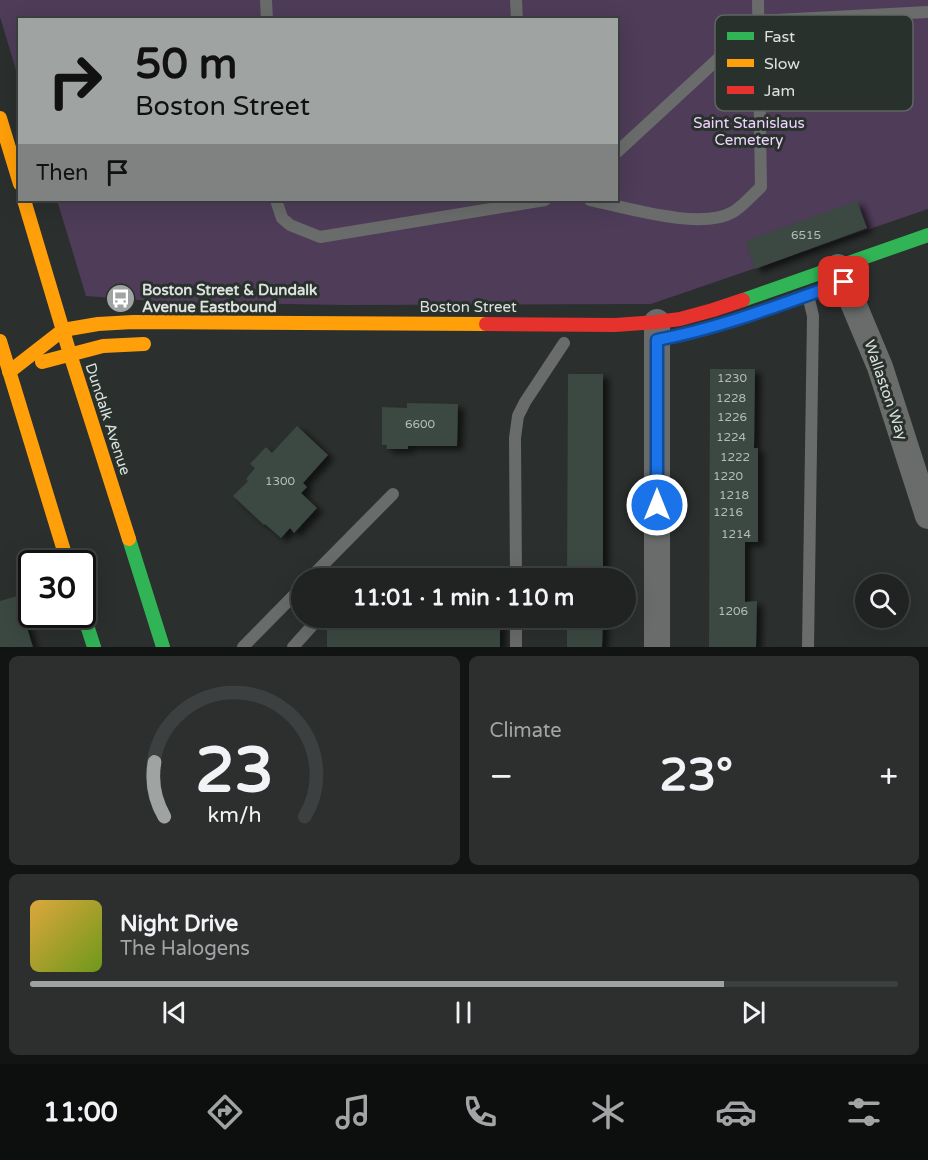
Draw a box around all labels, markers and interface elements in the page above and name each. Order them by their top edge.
legend [715,15,913,111]
text: Fast [764,27,795,47]
text: 50 m [135,39,237,90]
icon: right [36,42,114,120]
text: Slow [764,54,800,74]
text: Jam [764,81,795,101]
text: Boston Street [135,90,310,123]
park label: Saint Stanislaus Cemetery [693,114,805,149]
icon: arrive [101,156,134,189]
text: Then [36,160,89,186]
house number: 6515 [791,228,821,242]
pin [818,256,869,307]
icon: arrive [827,265,860,298]
place label: Boston Street & Dundalk Avenue Eastbound [142,281,317,316]
bus stop icon: Boston Street & Dundalk Avenue Eastbound [105,283,137,315]
street label: Boston Street [419,298,517,316]
street label: Wallaston Way [860,338,912,442]
street label: Dundalk Avenue [81,361,135,477]
house number: 1230 [717,371,748,385]
house number: 1228 [716,391,746,405]
house number: 1226 [717,410,747,424]
house number: 6600 [405,417,436,431]
house number: 1224 [716,430,747,444]
house number: 1222 [720,450,750,464]
house number: 1220 [713,469,744,483]
position arrow [625,473,689,537]
house number: 1300 [265,474,296,488]
house number: 1218 [719,488,749,502]
house number: 1216 [713,505,743,519]
house number: 1214 [721,527,752,541]
speed limit sign: 30 [18,550,96,628]
map controls [855,574,909,628]
button: search [855,574,909,628]
text: 11:01 · 1 min · 110 m [353,585,574,611]
house number: 1206 [718,604,748,618]
text: Climate [490,719,562,743]
text: 23 [195,734,273,809]
text: 23° [659,749,733,803]
text: − [490,757,513,796]
text: + [879,757,898,796]
text: km/h [207,803,261,829]
text: Night Drive [120,911,238,937]
text: The Halogens [120,937,250,961]
icon: previous [158,996,191,1029]
icon: pause [447,996,480,1029]
icon: next [737,996,770,1029]
icon: directions [204,1091,246,1133]
icon: music [332,1091,374,1133]
icon: phone [459,1091,501,1133]
icon: climate [587,1091,629,1133]
icon: car [715,1091,757,1133]
icon: filters [843,1091,885,1133]
text: 11:00 [43,1096,118,1129]

